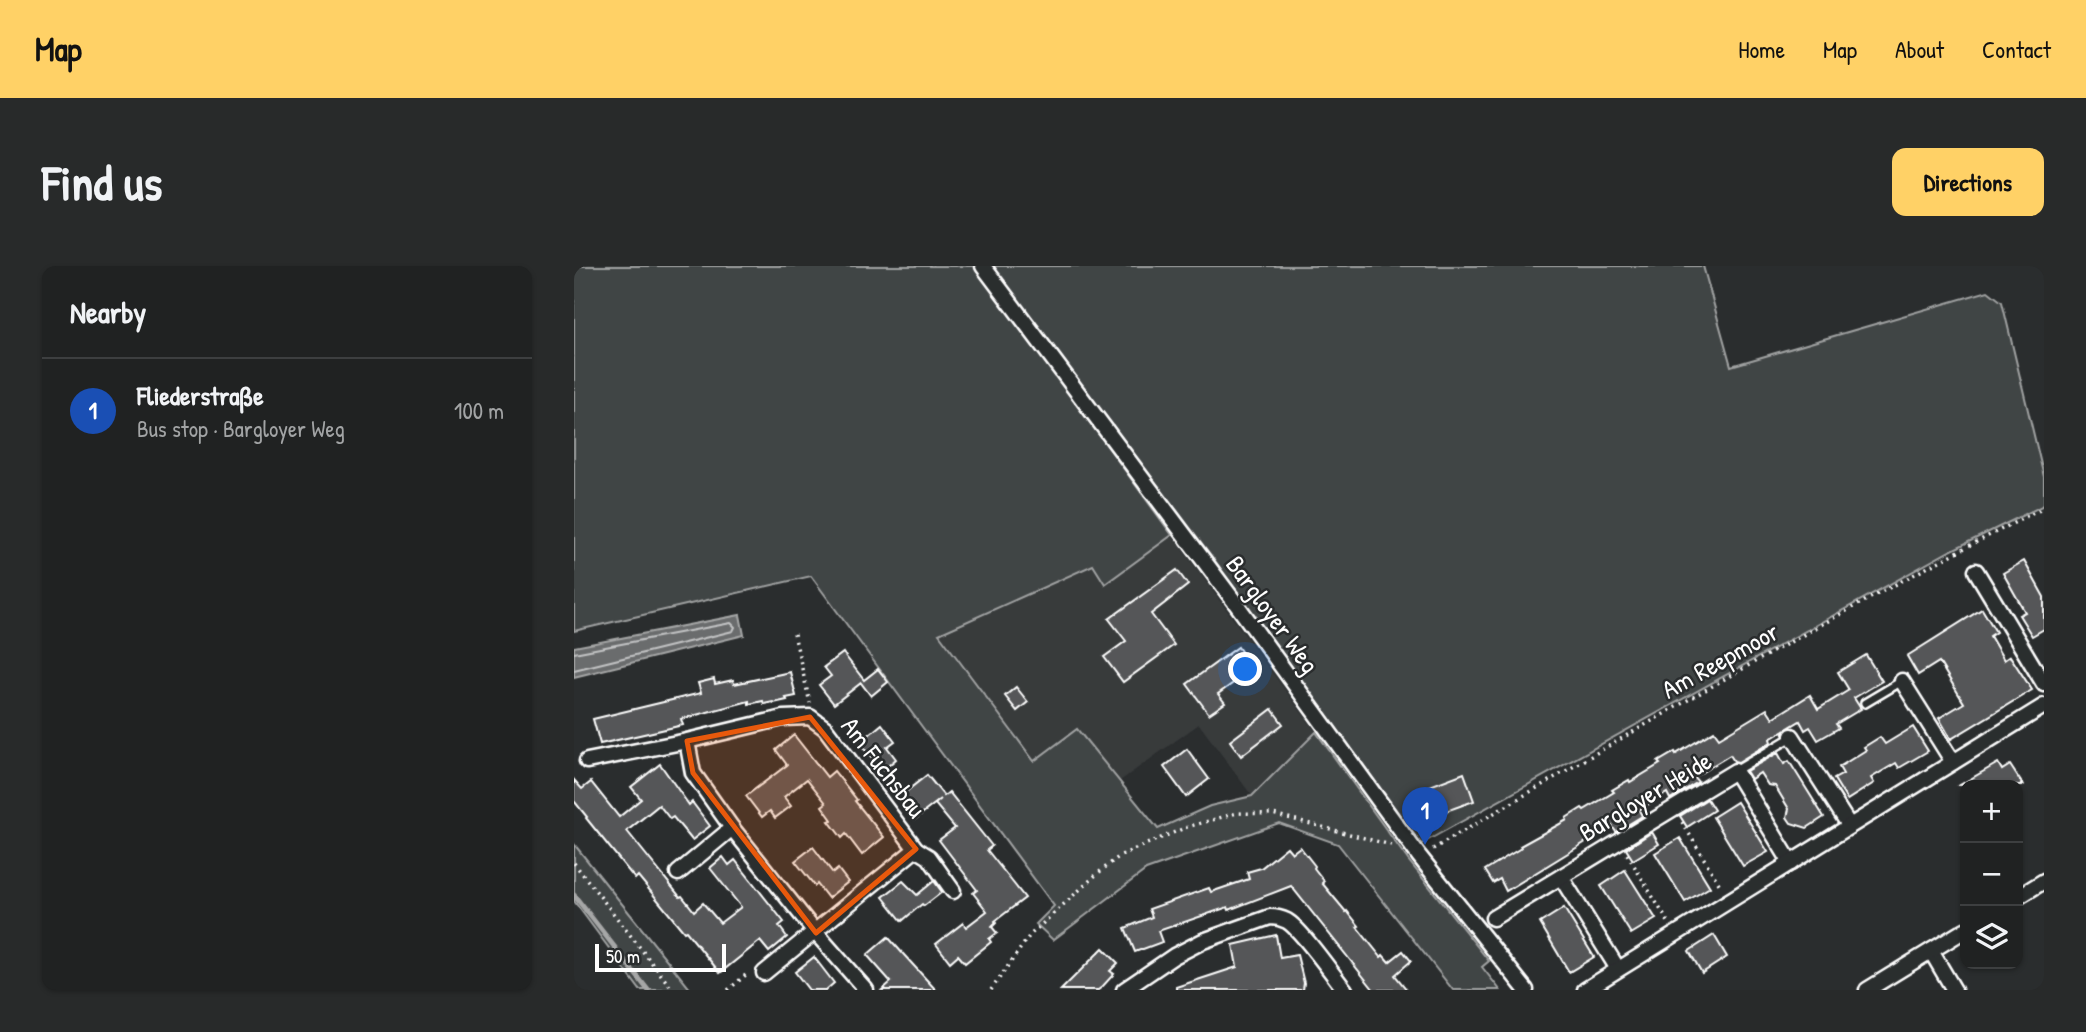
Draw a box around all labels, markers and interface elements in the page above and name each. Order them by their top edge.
text: Map [35,27,82,71]
text: Home [1738,33,1785,65]
text: Map [1823,33,1857,65]
text: About [1895,33,1944,65]
text: Contact [1982,33,2051,65]
button: Directions [1892,148,2044,216]
text: Find us [42,149,162,215]
text: Nearby [70,292,146,332]
text: Fliederstraße [137,378,264,413]
text: 1 [89,395,97,426]
text: 100 m [454,395,504,426]
text: Bus stop · Bargloyer Weg [137,413,345,444]
street label: Bargloyer Weg [1218,548,1328,680]
street label: Am Reepmoor [1655,614,1785,706]
your location [1228,652,1262,686]
street label: Am Fuchsbau [834,709,934,825]
street label: Bargloyer Heide [1572,743,1718,849]
map controls [1960,780,2023,969]
button: + [1960,780,2023,843]
pin: 1 [1402,787,1448,845]
button: − [1960,843,2023,906]
button: layers [1960,906,2023,969]
scale bar [595,941,726,973]
text: 50 m [606,943,640,969]

